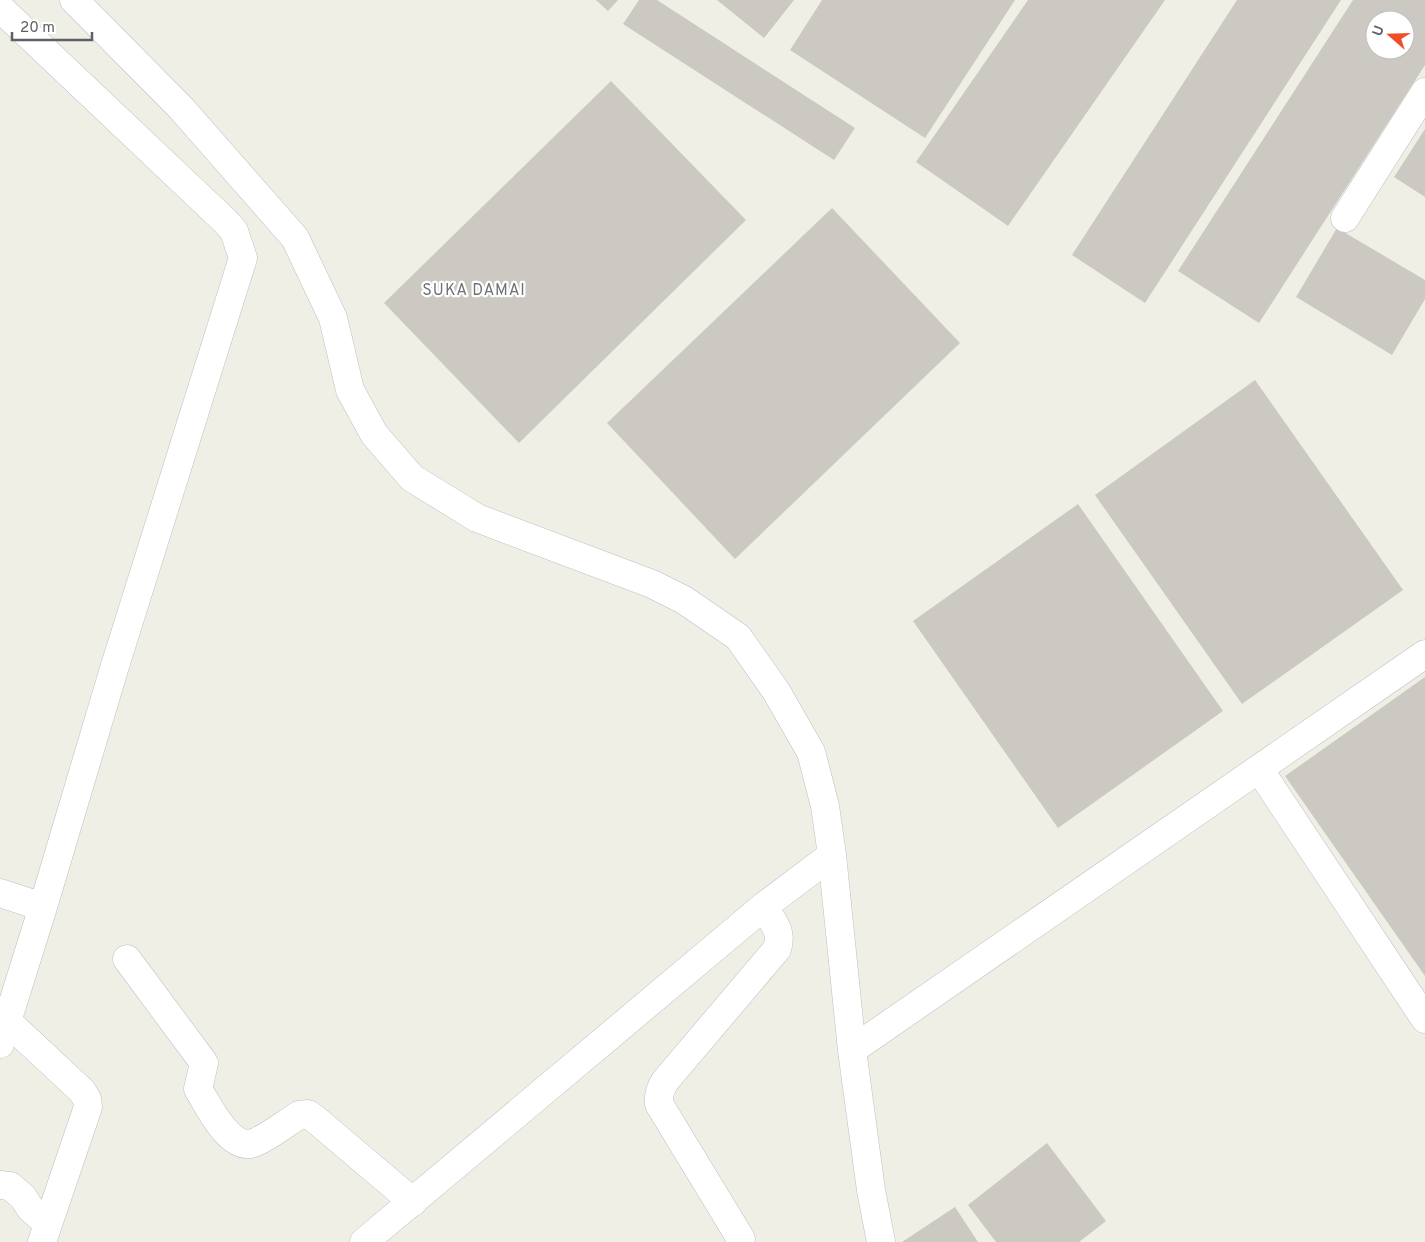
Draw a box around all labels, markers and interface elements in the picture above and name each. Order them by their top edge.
scale bar [12,10,92,42]
north arrow [1365,10,1415,60]
text: 20 m [20,19,55,38]
text: U [1370,23,1389,39]
district label: SUKA DAMAI [422,281,526,301]

